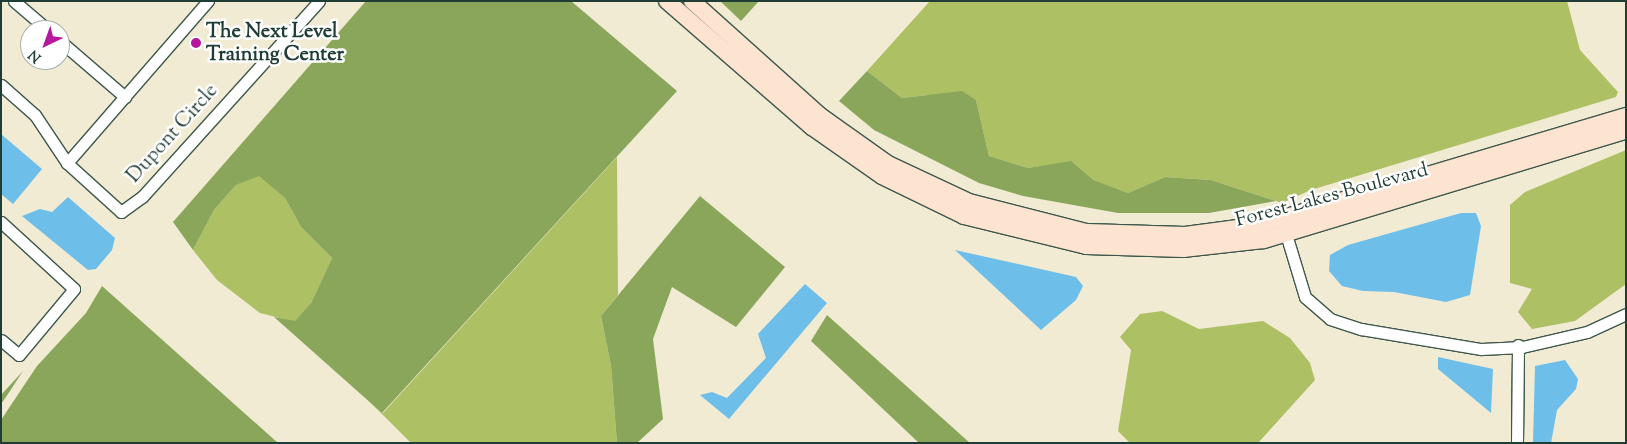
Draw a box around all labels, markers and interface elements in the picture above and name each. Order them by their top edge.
north arrow [20,20,70,70]
place label: The Next Level Training Center [206,20,344,67]
marker: The Next Level Training Center [190,37,202,49]
text: N [25,44,46,67]
street label: Dupont Circle [122,80,224,188]
street label: Forest Lakes Boulevard [1233,159,1431,233]

